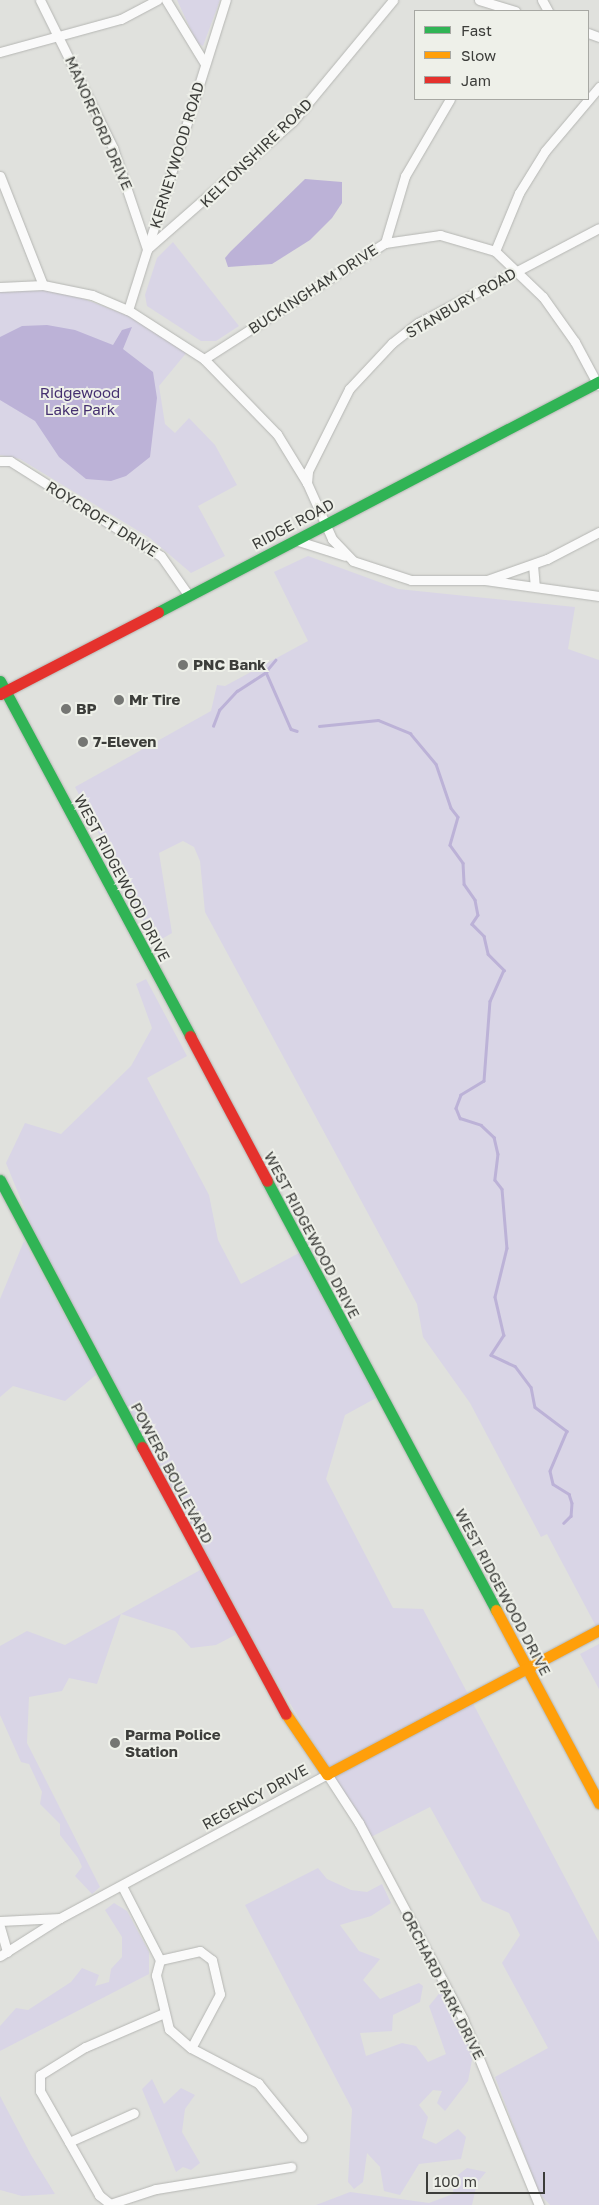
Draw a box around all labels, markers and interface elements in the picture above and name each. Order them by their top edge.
legend [414,10,589,100]
text: Fast [461,21,492,39]
text: Slow [461,46,496,64]
street label: MANORFORD DRIVE [61,53,137,193]
text: Jam [461,71,491,89]
street label: KERNEYWOOD ROAD [146,79,208,231]
street label: KELTONSHIRE ROAD [196,95,316,211]
street label: BUCKINGHAM DRIVE [245,240,381,338]
street label: STANBURY ROAD [403,264,519,342]
park label: Ridgewood Lake Park [40,383,120,418]
street label: ROYCROFT DRIVE [43,477,161,561]
street label: RIDGE ROAD [249,495,337,553]
place label: PNC Bank [193,656,266,674]
marker: PNC Bank [177,659,189,671]
place label: Mr Tire [129,691,180,709]
marker: Mr Tire [113,694,125,706]
place label: BP [76,700,97,718]
marker: BP [60,703,72,715]
place label: 7-Eleven [93,733,156,751]
marker: 7-Eleven [77,736,89,748]
street label: WEST RIDGEWOOD DRIVE [70,791,174,965]
street label: WEST RIDGEWOOD DRIVE [260,1148,364,1322]
street label: POWERS BOULEVARD [127,1399,217,1547]
street label: WEST RIDGEWOOD DRIVE [451,1505,555,1679]
place label: Parma Police Station [125,1725,220,1760]
marker: Parma Police Station [109,1737,121,1749]
street label: REGENCY DRIVE [199,1760,311,1834]
street label: ORCHARD PARK DRIVE [398,1907,488,2063]
scale bar [429,2162,548,2194]
text: 100 m [434,2172,477,2190]

